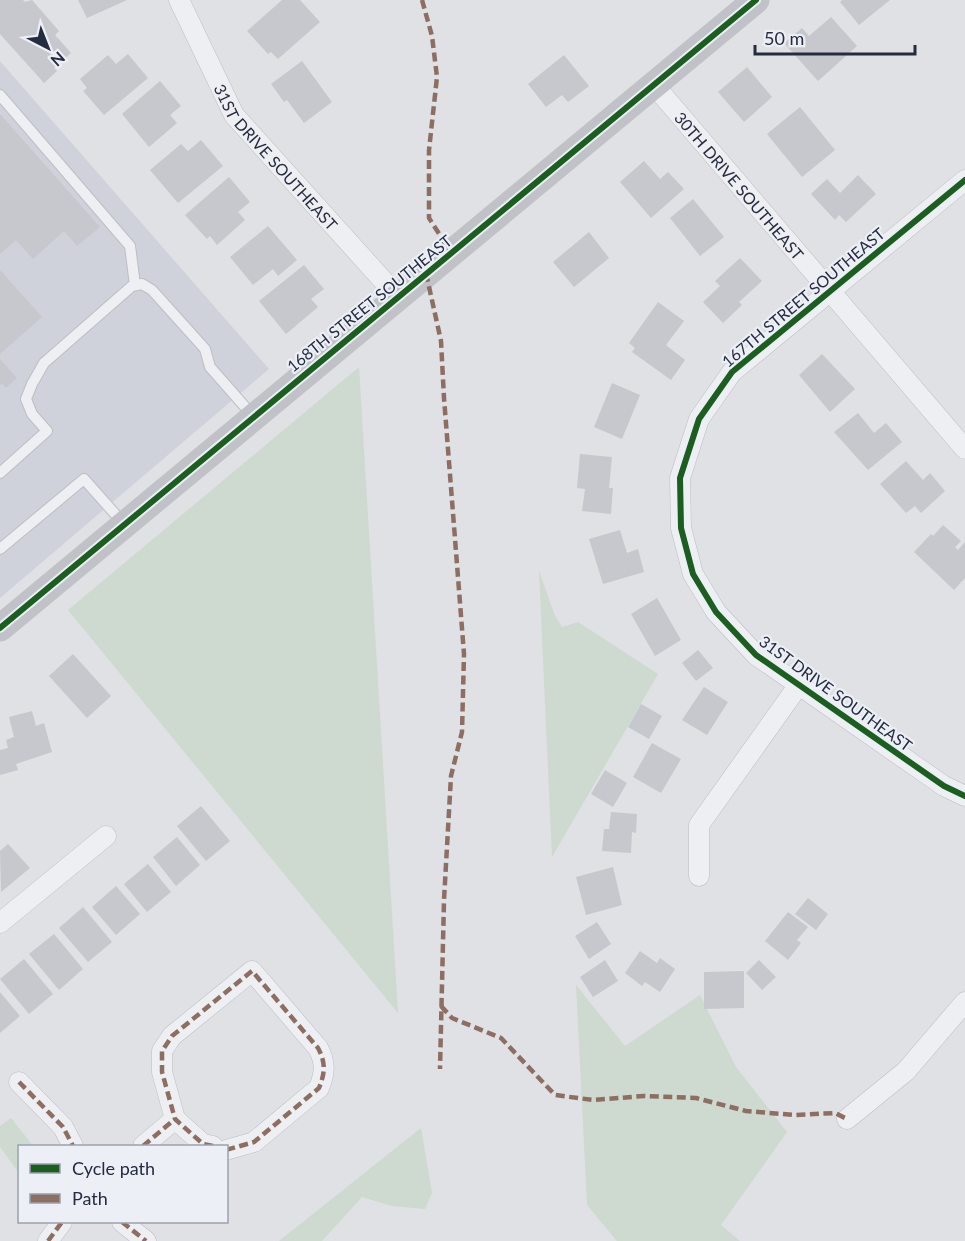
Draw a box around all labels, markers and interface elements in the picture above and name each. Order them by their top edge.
north arrow [18,18,78,78]
scale bar [755,18,916,56]
text: 50 m [764,27,804,49]
text: N [47,48,69,71]
street label: 31ST DRIVE SOUTHEAST [211,81,342,234]
street label: 30TH DRIVE SOUTHEAST [671,108,809,264]
street label: 167TH STREET SOUTHEAST [718,223,889,371]
street label: 168TH STREET SOUTHEAST [283,230,456,375]
street label: 31ST DRIVE SOUTHEAST [756,631,917,755]
legend [18,1145,228,1223]
text: Cycle path [72,1157,155,1179]
text: Path [72,1187,108,1209]

